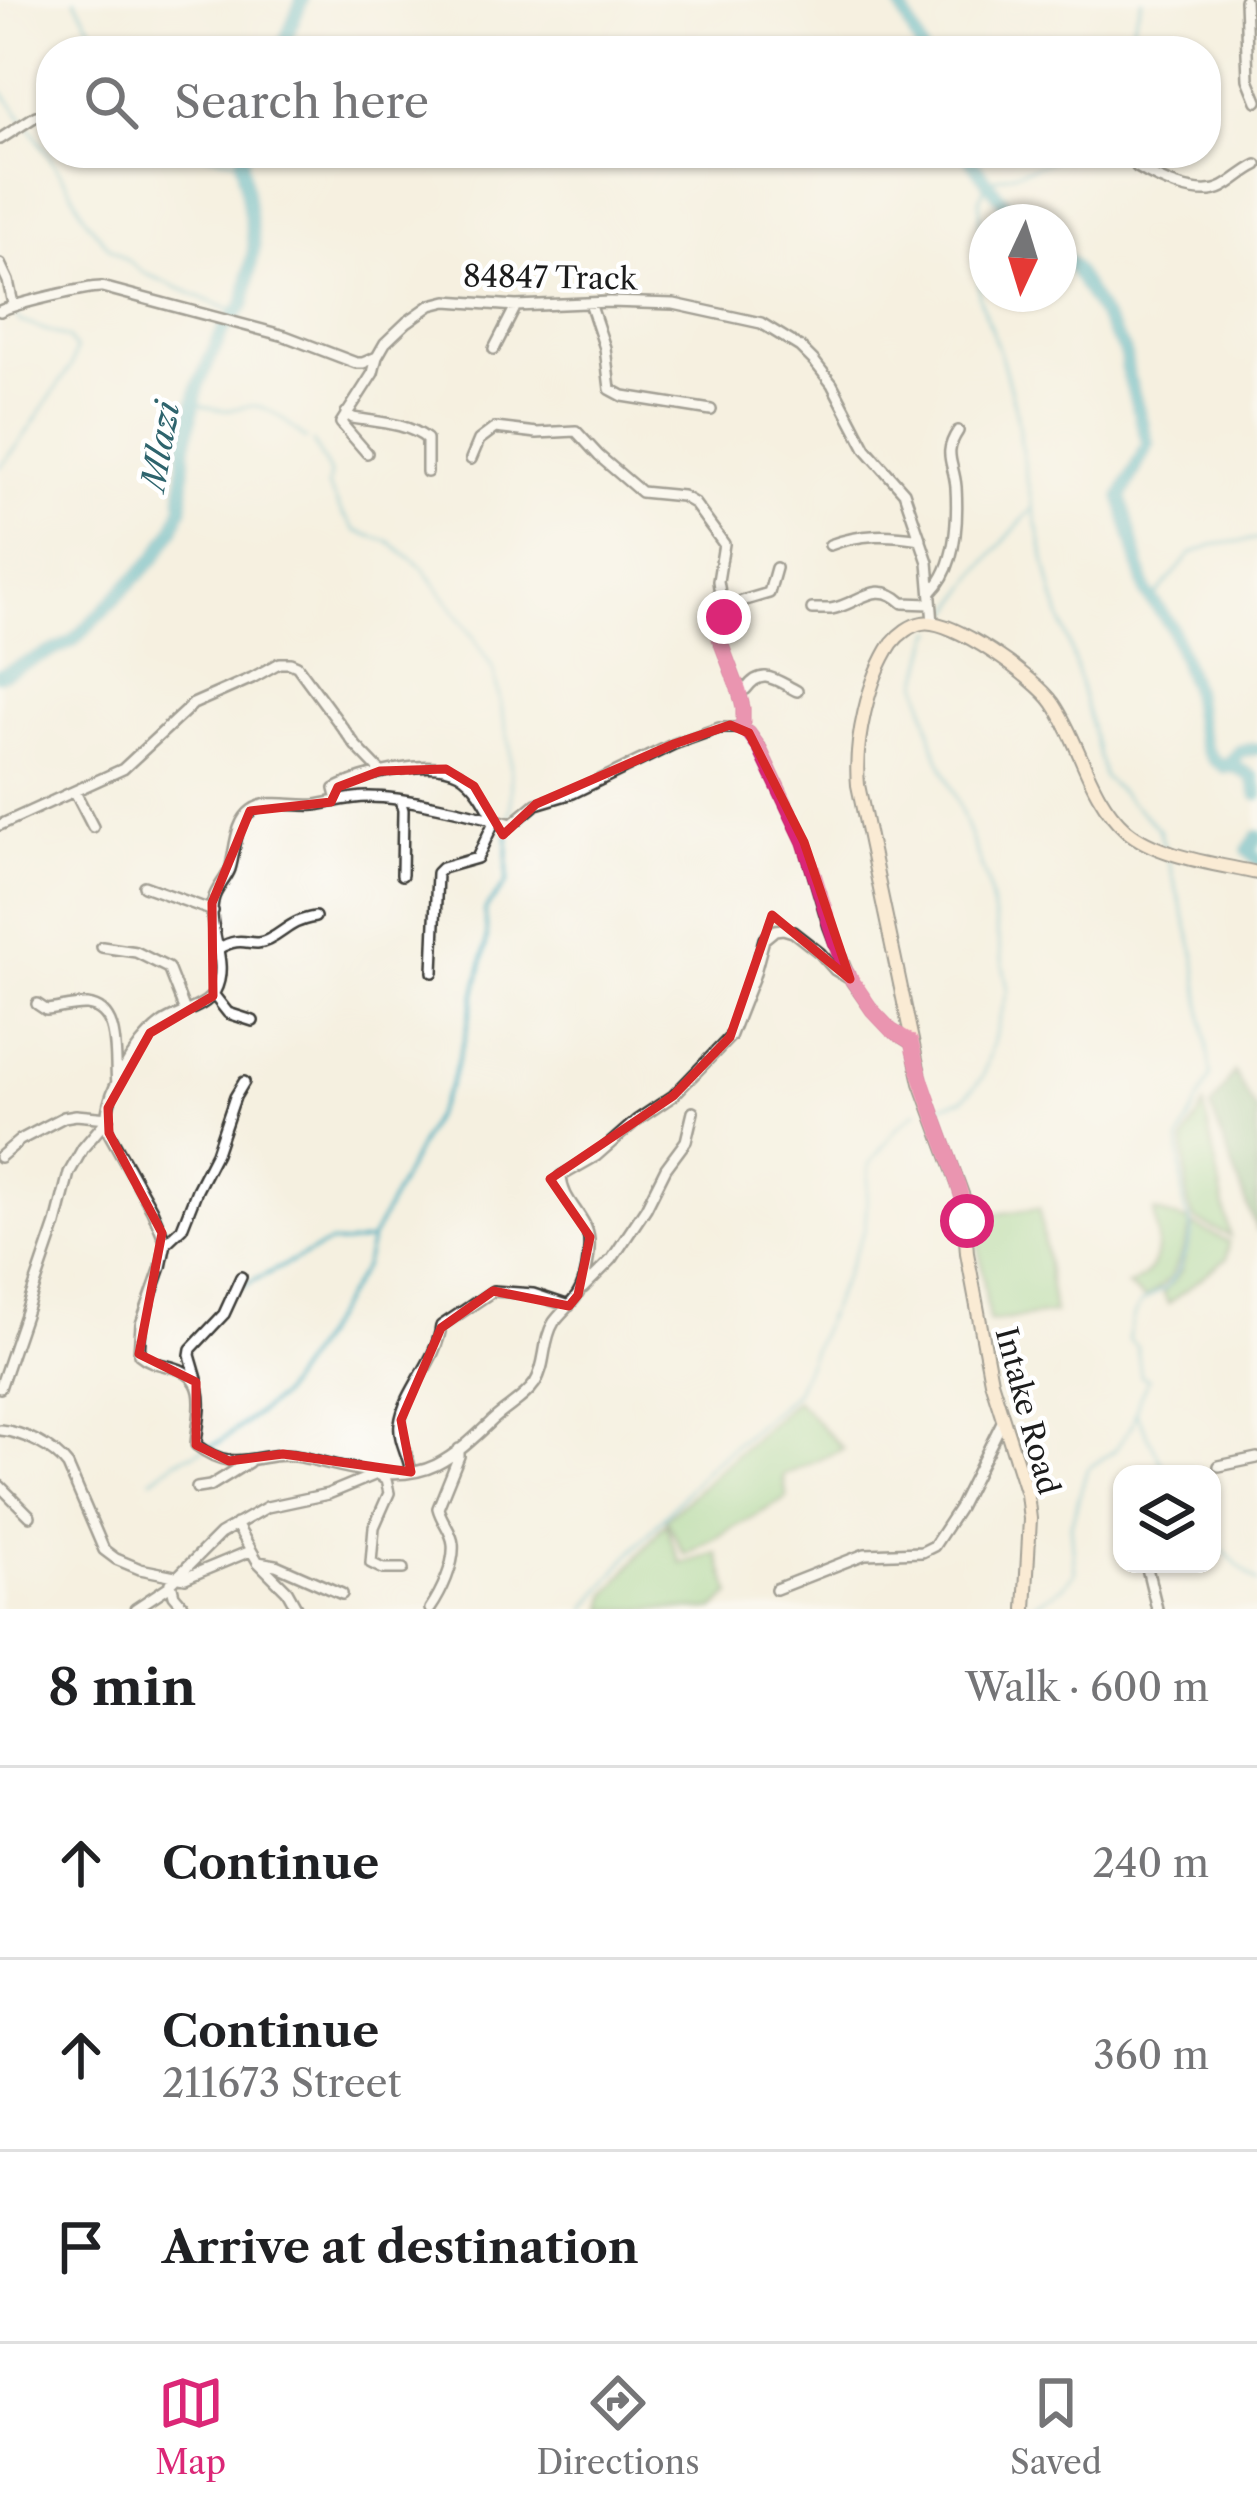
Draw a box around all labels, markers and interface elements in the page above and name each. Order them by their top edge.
search box [36,36,1221,168]
icon: search [78,69,144,135]
text: Search here [174,74,429,130]
north arrow [969,204,1077,312]
street label: 84847 Track [463,257,639,298]
water label: Mlazi [132,397,189,498]
route end [697,590,751,644]
route start [940,1194,994,1248]
street label: Intake Road [987,1323,1068,1499]
map controls [1113,1465,1221,1573]
button: layers [1113,1465,1221,1573]
text: 8 min [48,1656,196,1718]
text: Walk · 600 m [965,1663,1209,1711]
icon: ahead [48,1830,114,1896]
text: Continue [162,1835,379,1891]
text: 240 m [1093,1839,1209,1887]
text: Continue [162,2003,379,2059]
icon: ahead [48,2022,114,2088]
text: 360 m [1093,2031,1209,2079]
text: 211673 Street [162,2059,401,2107]
icon: arrive [48,2214,114,2280]
text: Arrive at destination [162,2219,639,2275]
tab: Map [155,2370,226,2483]
tab: Directions [537,2370,700,2483]
tab: Saved [1010,2370,1102,2483]

